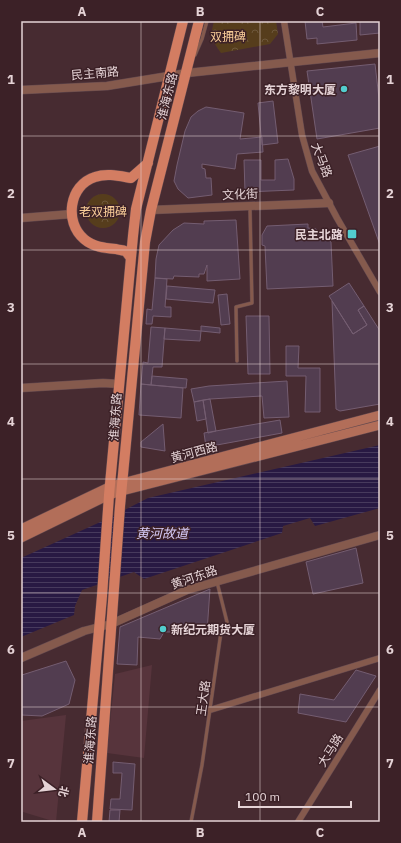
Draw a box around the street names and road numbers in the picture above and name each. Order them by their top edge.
street label: 民主南路 [70,63,120,83]
street label: 淮海东路 [154,71,180,121]
street label: 大马路 [309,141,335,179]
street label: 文化街 [222,186,258,202]
street label: 淮海东路 [106,393,124,441]
street label: 黄河西路 [169,439,219,465]
street label: 黄河东路 [169,562,219,592]
street label: 王大路 [193,679,213,717]
street label: 淮海东路 [81,716,99,764]
street label: 大马路 [314,731,346,769]

